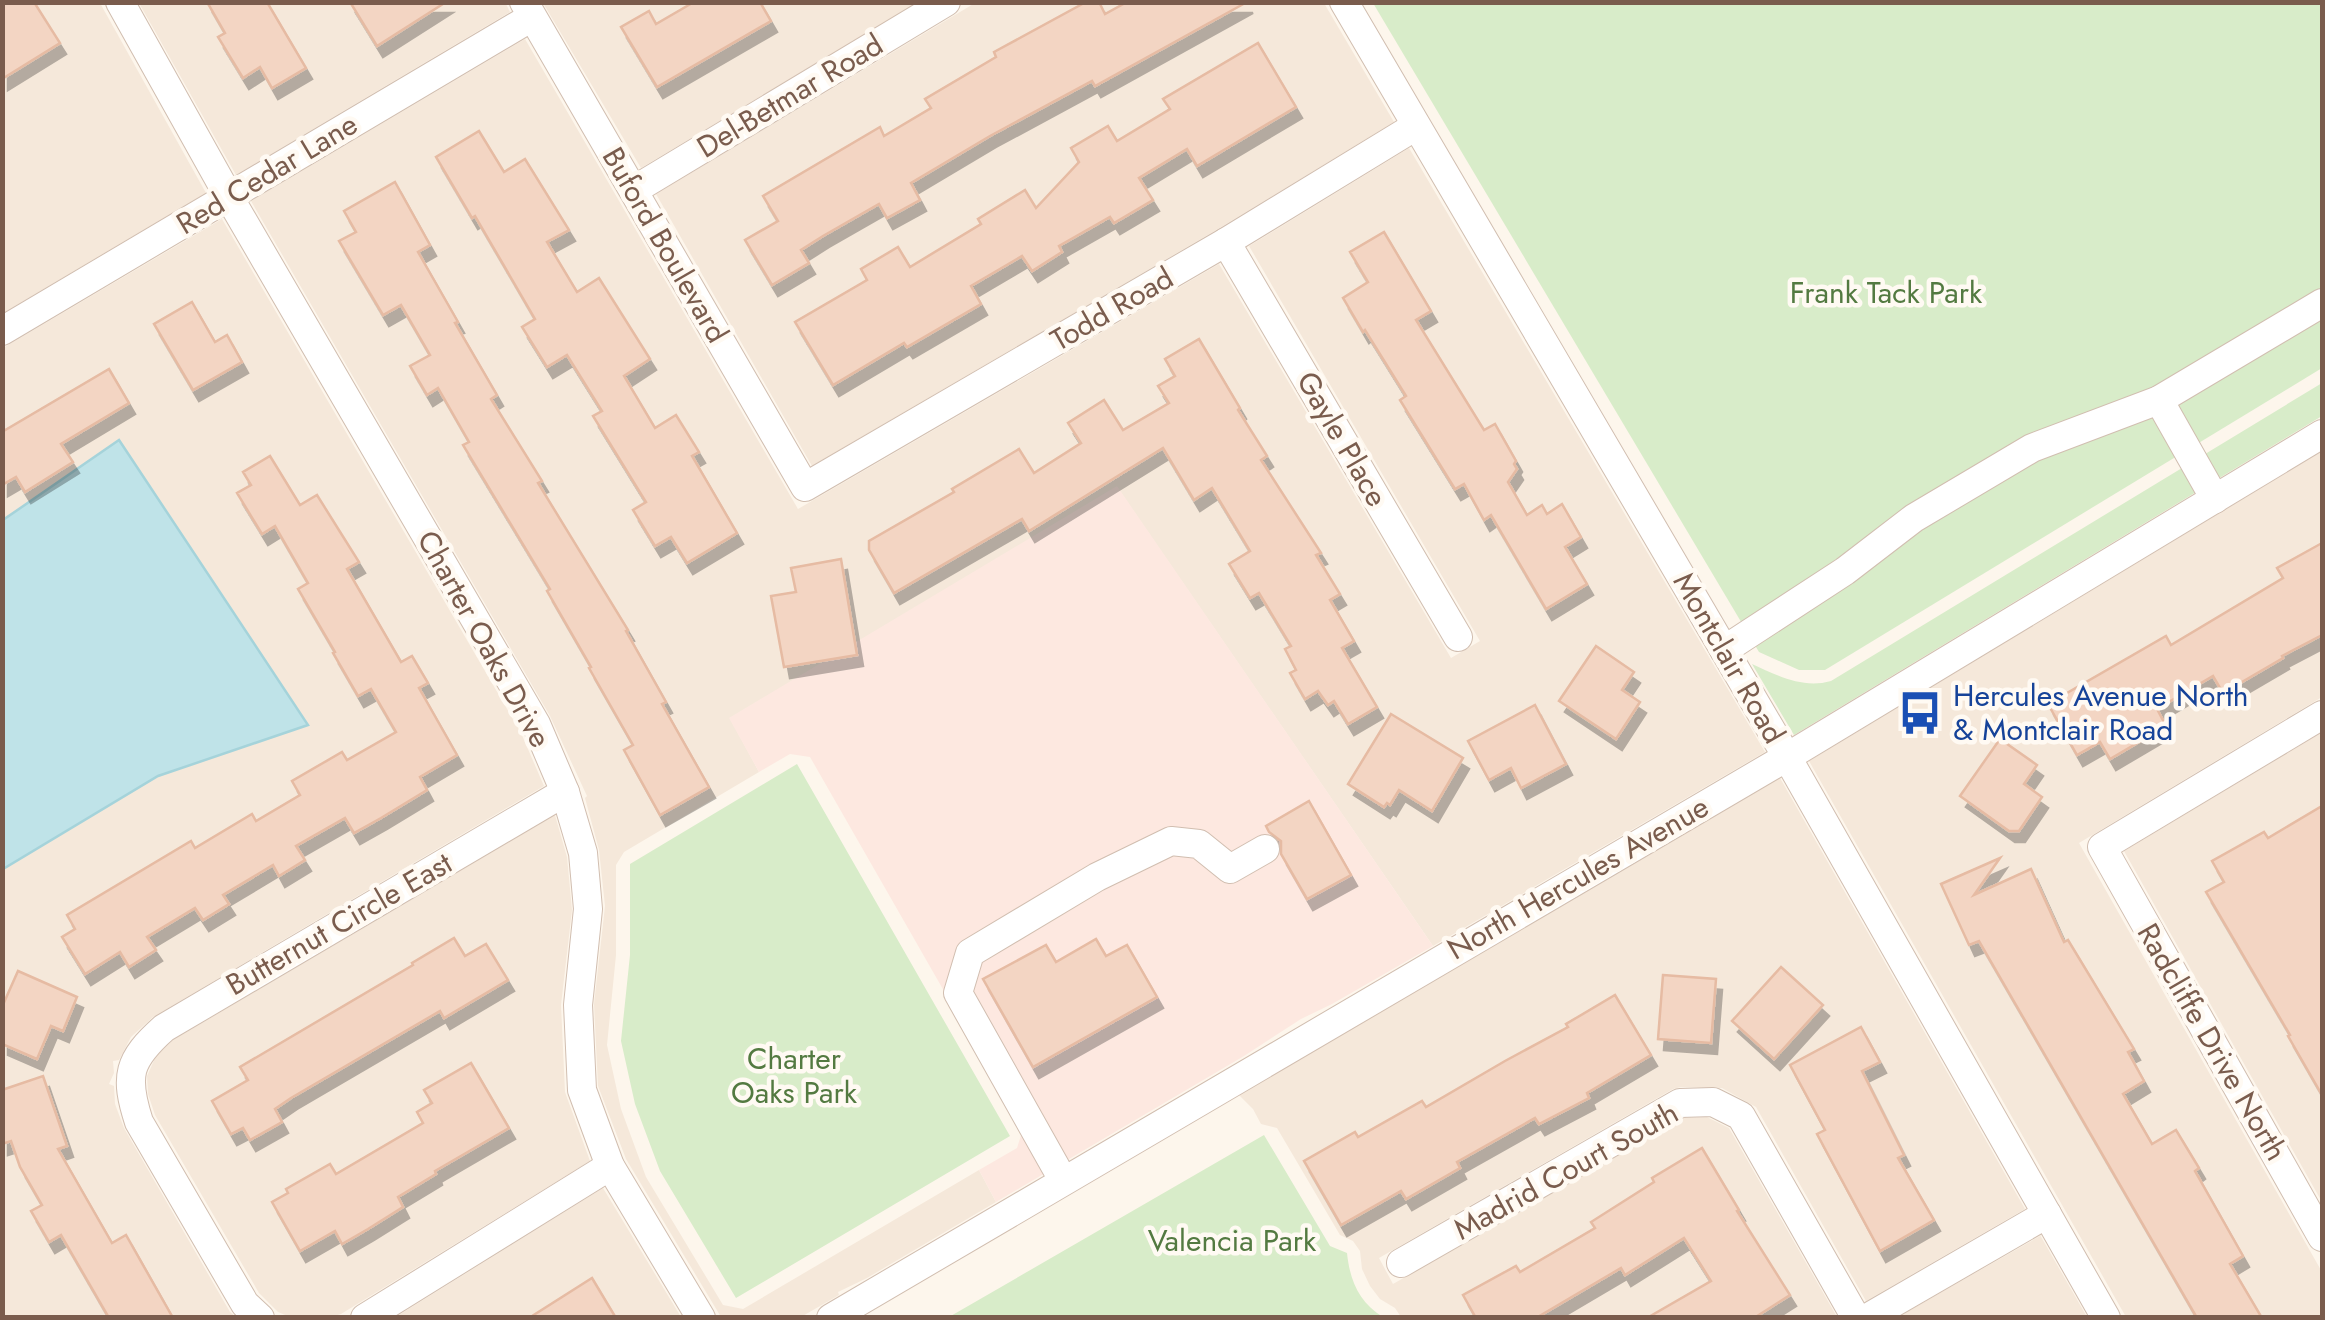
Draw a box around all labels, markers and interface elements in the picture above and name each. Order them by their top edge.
street label: Del-Betmar Road [689,23,891,168]
street label: Red Cedar Lane [168,103,365,245]
street label: Buford Boulevard [592,139,739,351]
street label: Todd Road [1042,256,1181,361]
park label: Frank Tack Park [1790,271,1983,314]
street label: Gayle Place [1286,363,1398,514]
street label: Charter Oaks Drive [407,522,562,755]
street label: Montclair Road [1663,564,1796,751]
place label: Hercules Avenue North & Montclair Road [1953,674,2249,751]
bus stop icon: Hercules Avenue North & Montclair Road [1896,689,1944,737]
street label: North Hercules Avenue [1439,785,1716,970]
street label: Butternut Circle East [218,841,460,1006]
street label: Radcliffe Drive North [2127,915,2298,1168]
park label: Charter Oaks Park [731,1037,858,1114]
street label: Madrid Court South [1446,1091,1686,1250]
park label: Valencia Park [1148,1219,1317,1262]

